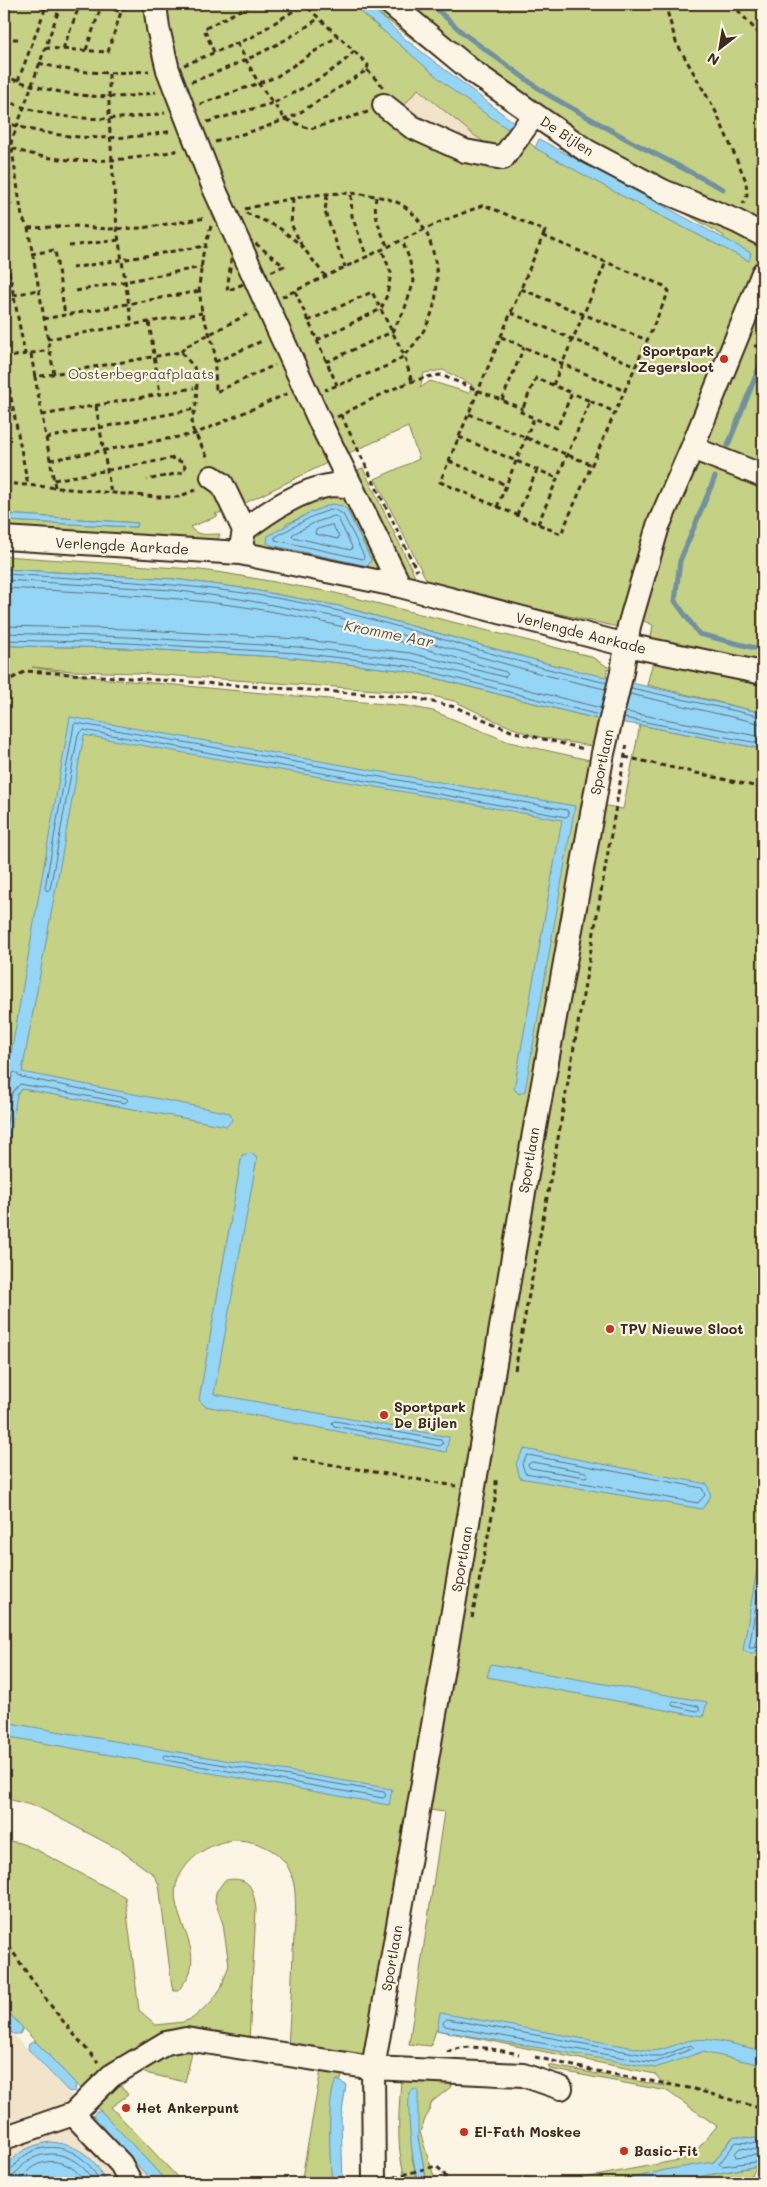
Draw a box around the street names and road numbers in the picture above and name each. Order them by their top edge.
street label: De Bijlen [537,111,598,160]
street label: Verlengde Aarkade [55,533,189,558]
street label: Verlengde Aarkade [514,607,648,658]
street label: Sportlaan [585,727,618,797]
street label: Sportlaan [513,1125,544,1194]
street label: Sportlaan [446,1524,477,1593]
street label: Sportlaan [376,1923,407,1992]

